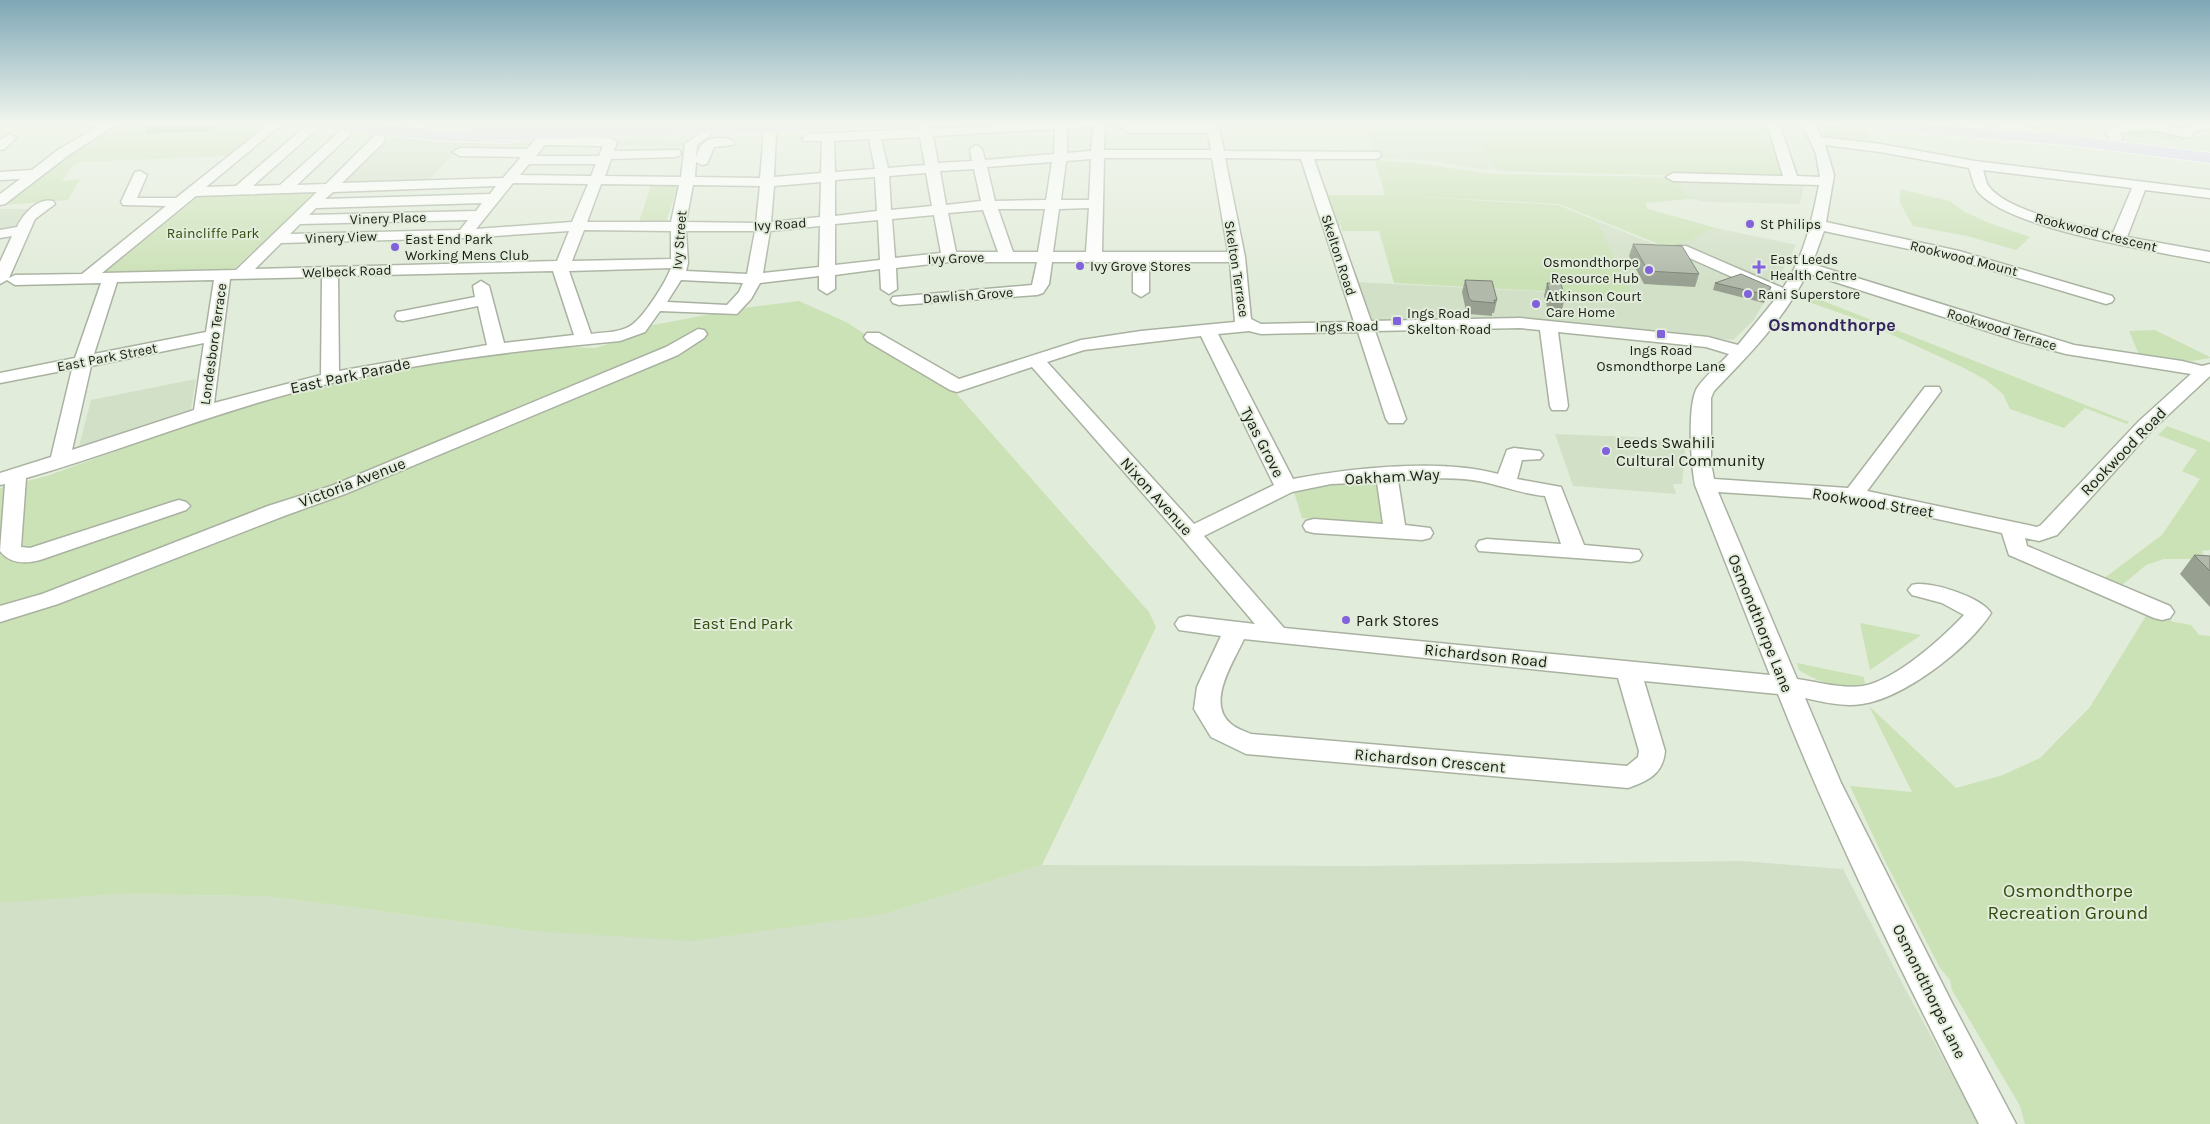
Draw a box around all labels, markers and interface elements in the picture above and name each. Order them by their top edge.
street label: Vinery Place [350,209,426,228]
street label: Rookwood Crescent [2033,209,2159,256]
street label: Ivy Street [668,210,691,270]
street label: Skelton Road [1317,212,1360,298]
street label: Ivy Road [753,214,807,235]
place label: St Philips [1760,216,1821,233]
marker: St Philips [1744,218,1756,230]
street label: Skelton Terrace [1220,220,1253,319]
park label: Raincliffe Park [167,225,259,242]
street label: Vinery View [305,228,377,247]
place label: East End Park Working Mens Club [405,231,529,264]
street label: Rookwood Mount [1908,237,2020,280]
marker: East End Park Working Mens Club [389,241,401,253]
street label: Ivy Grove [927,249,985,268]
place label: East Leeds Health Centre [1770,251,1857,284]
place label: Osmondthorpe Resource Hub [1543,254,1639,287]
place label: Ivy Grove Stores [1090,258,1191,275]
marker: Ivy Grove Stores [1074,260,1086,272]
marker: East Leeds Health Centre [1752,260,1766,274]
street label: Welbeck Road [302,261,392,282]
marker: Osmondthorpe Resource Hub [1643,264,1655,276]
street label: Londesboro Terrace [197,282,230,406]
street label: Dawlish Grove [922,284,1014,307]
place label: Rani Superstore [1758,286,1860,303]
place label: Atkinson Court Care Home [1546,288,1642,321]
marker: Rani Superstore [1742,288,1754,300]
marker: Atkinson Court Care Home [1530,298,1542,310]
place label: Ings Road Skelton Road [1407,305,1491,338]
street label: Rookwood Terrace [1945,305,2059,354]
district label: Osmondthorpe [1768,314,1896,336]
marker: Ings Road Skelton Road [1391,315,1403,327]
street label: Ings Road [1315,317,1379,336]
marker: Ings Road Osmondthorpe Lane [1655,328,1667,340]
street label: East Park Street [56,339,159,376]
place label: Ings Road Osmondthorpe Lane [1597,342,1725,375]
street label: East Park Parade [288,353,412,397]
street label: Rookwood Road [2076,403,2170,499]
street label: Tyas Grove [1237,404,1288,481]
place label: Leeds Swahili Cultural Community [1616,433,1765,470]
marker: Leeds Swahili Cultural Community [1600,445,1612,457]
street label: Victoria Avenue [296,453,408,512]
street label: Nixon Avenue [1117,453,1197,539]
street label: Oakham Way [1344,464,1441,488]
street label: Rookwood Street [1811,484,1935,521]
street label: Osmondthorpe Lane [1724,551,1797,695]
place label: Park Stores [1356,611,1439,630]
park label: East End Park [693,614,793,633]
marker: Park Stores [1340,614,1352,626]
street label: Richardson Road [1423,640,1549,671]
street label: Richardson Crescent [1354,744,1506,777]
park label: Osmondthorpe Recreation Ground [1987,880,2149,924]
street label: Osmondthorpe Lane [1889,921,1970,1062]

